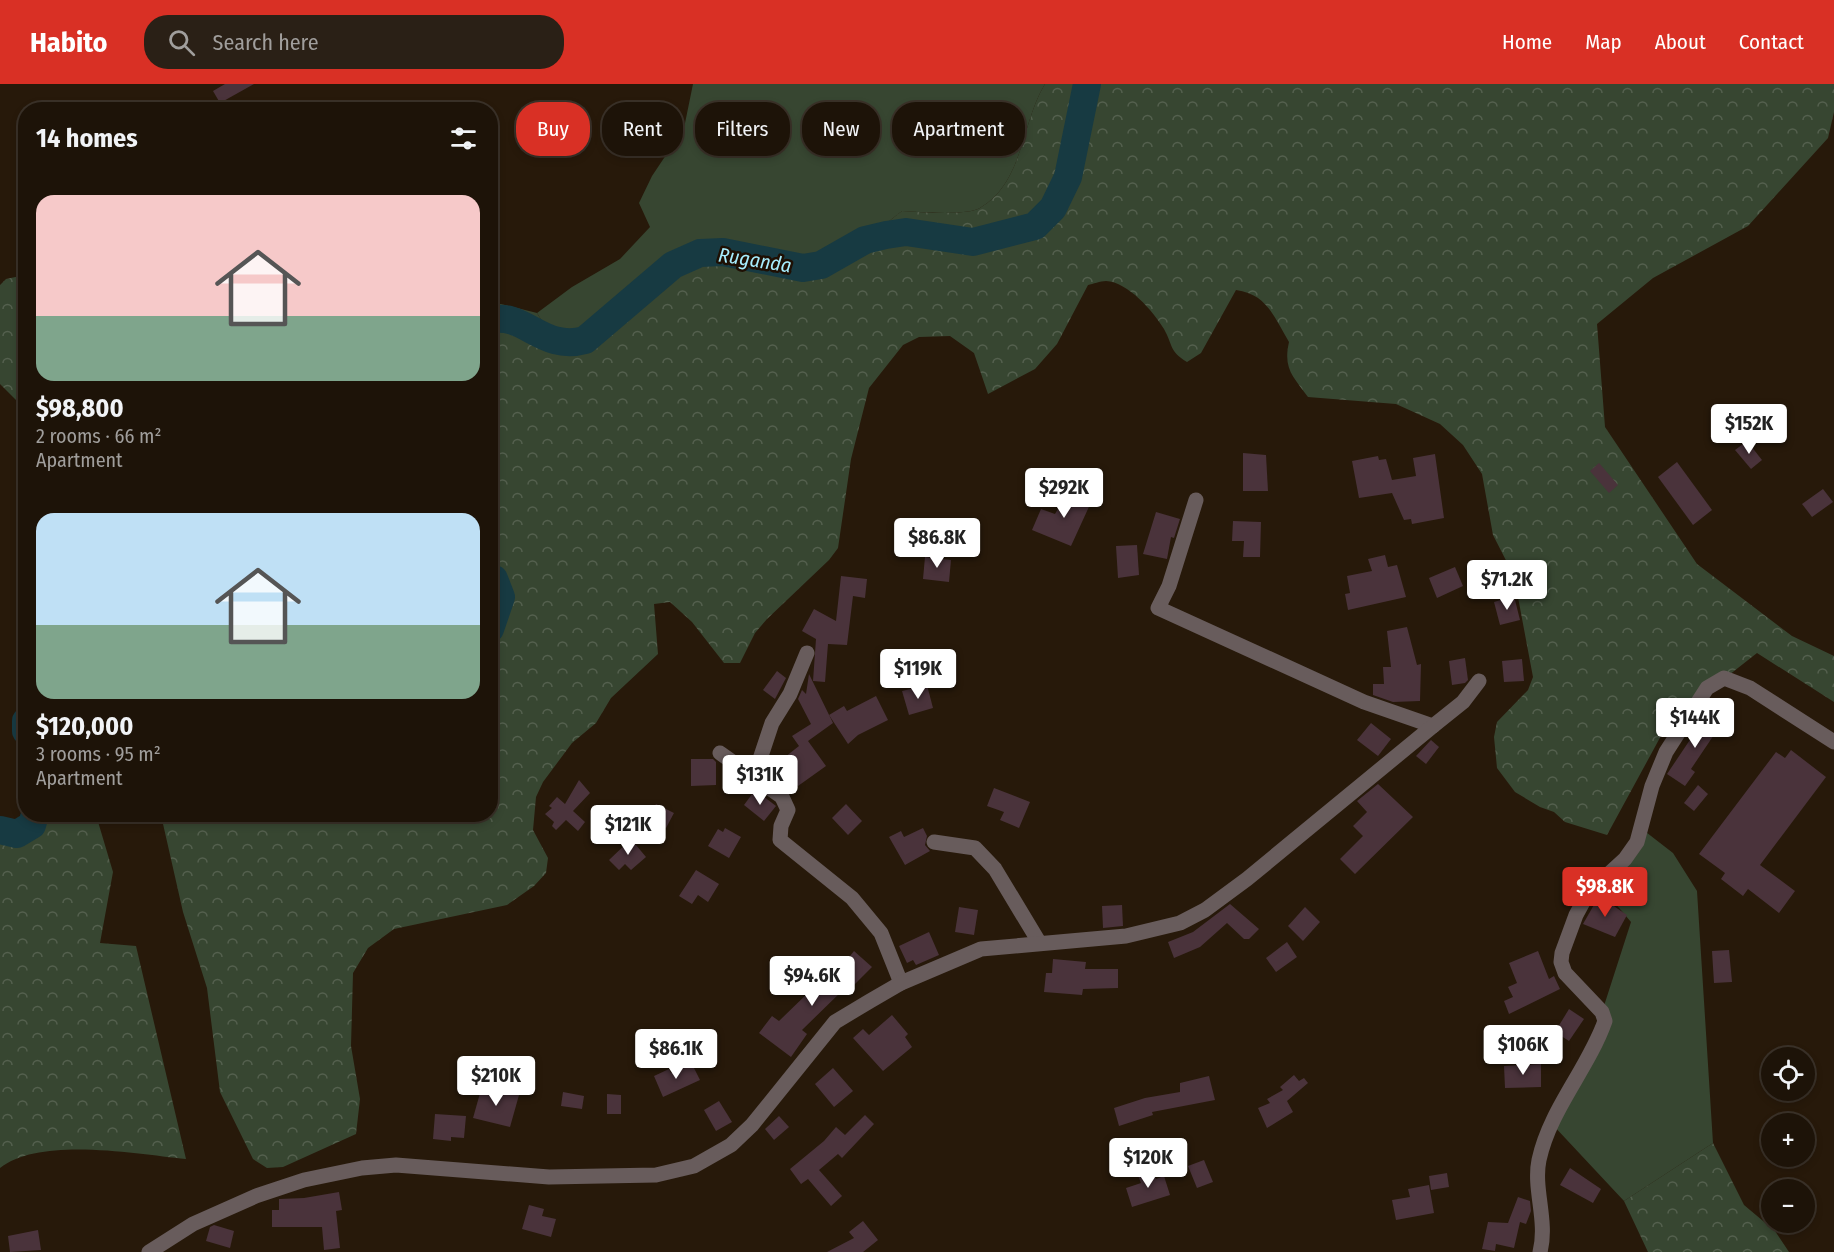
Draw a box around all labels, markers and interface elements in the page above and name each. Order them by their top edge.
search box [144,15,564,69]
text: Habito [30,26,108,59]
icon: search [165,26,198,59]
text: Search here [213,29,319,56]
text: Home [1502,29,1552,55]
text: Map [1585,29,1622,55]
text: About [1655,29,1706,55]
text: Contact [1739,29,1804,55]
chip: Buy [516,102,590,156]
chip: Rent [602,102,683,156]
chip: Filters [695,102,790,156]
chip: New [802,102,880,156]
chip: Apartment [892,102,1025,156]
icon: filters [447,122,480,155]
text: 14 homes [36,123,138,154]
icon: home [204,234,312,342]
water label: Ruganda [717,242,793,278]
text: $98,800 [36,393,124,424]
pin: $152K [1707,404,1791,455]
text: $152K [1725,411,1773,435]
text: 2 rooms · 66 m² [36,424,162,448]
text: Apartment [36,448,123,472]
pin: $292K [1022,468,1106,519]
text: $292K [1039,475,1089,499]
pin: $86.8K [888,518,986,569]
text: $86.8K [908,525,966,549]
icon: home [204,552,312,660]
pin: $71.2K [1458,560,1556,611]
text: $71.2K [1481,567,1533,591]
pin: $119K [876,649,960,700]
text: $119K [894,656,942,680]
pin: $144K [1653,698,1737,749]
text: $144K [1670,705,1720,729]
text: $120,000 [36,711,133,742]
text: 3 rooms · 95 m² [36,742,161,766]
pin: $131K [718,755,802,806]
text: $131K [737,762,783,786]
text: Apartment [36,766,123,790]
pin: $121K [586,805,670,856]
text: $121K [605,812,651,836]
pin: $98.8K [1556,867,1654,918]
text: $98.8K [1576,874,1634,898]
pin: $94.6K [763,956,861,1007]
text: $94.6K [784,963,840,987]
pin: $106K [1481,1025,1565,1076]
pin: $86.1K [627,1029,725,1080]
text: $106K [1498,1032,1548,1056]
text: $86.1K [649,1036,703,1060]
map controls [1761,1047,1815,1233]
button: locate [1761,1047,1815,1101]
pin: $210K [454,1056,538,1107]
text: $210K [471,1063,521,1087]
button: + [1761,1113,1815,1167]
pin: $120K [1106,1138,1190,1189]
text: $120K [1123,1145,1173,1169]
button: − [1761,1179,1815,1233]

